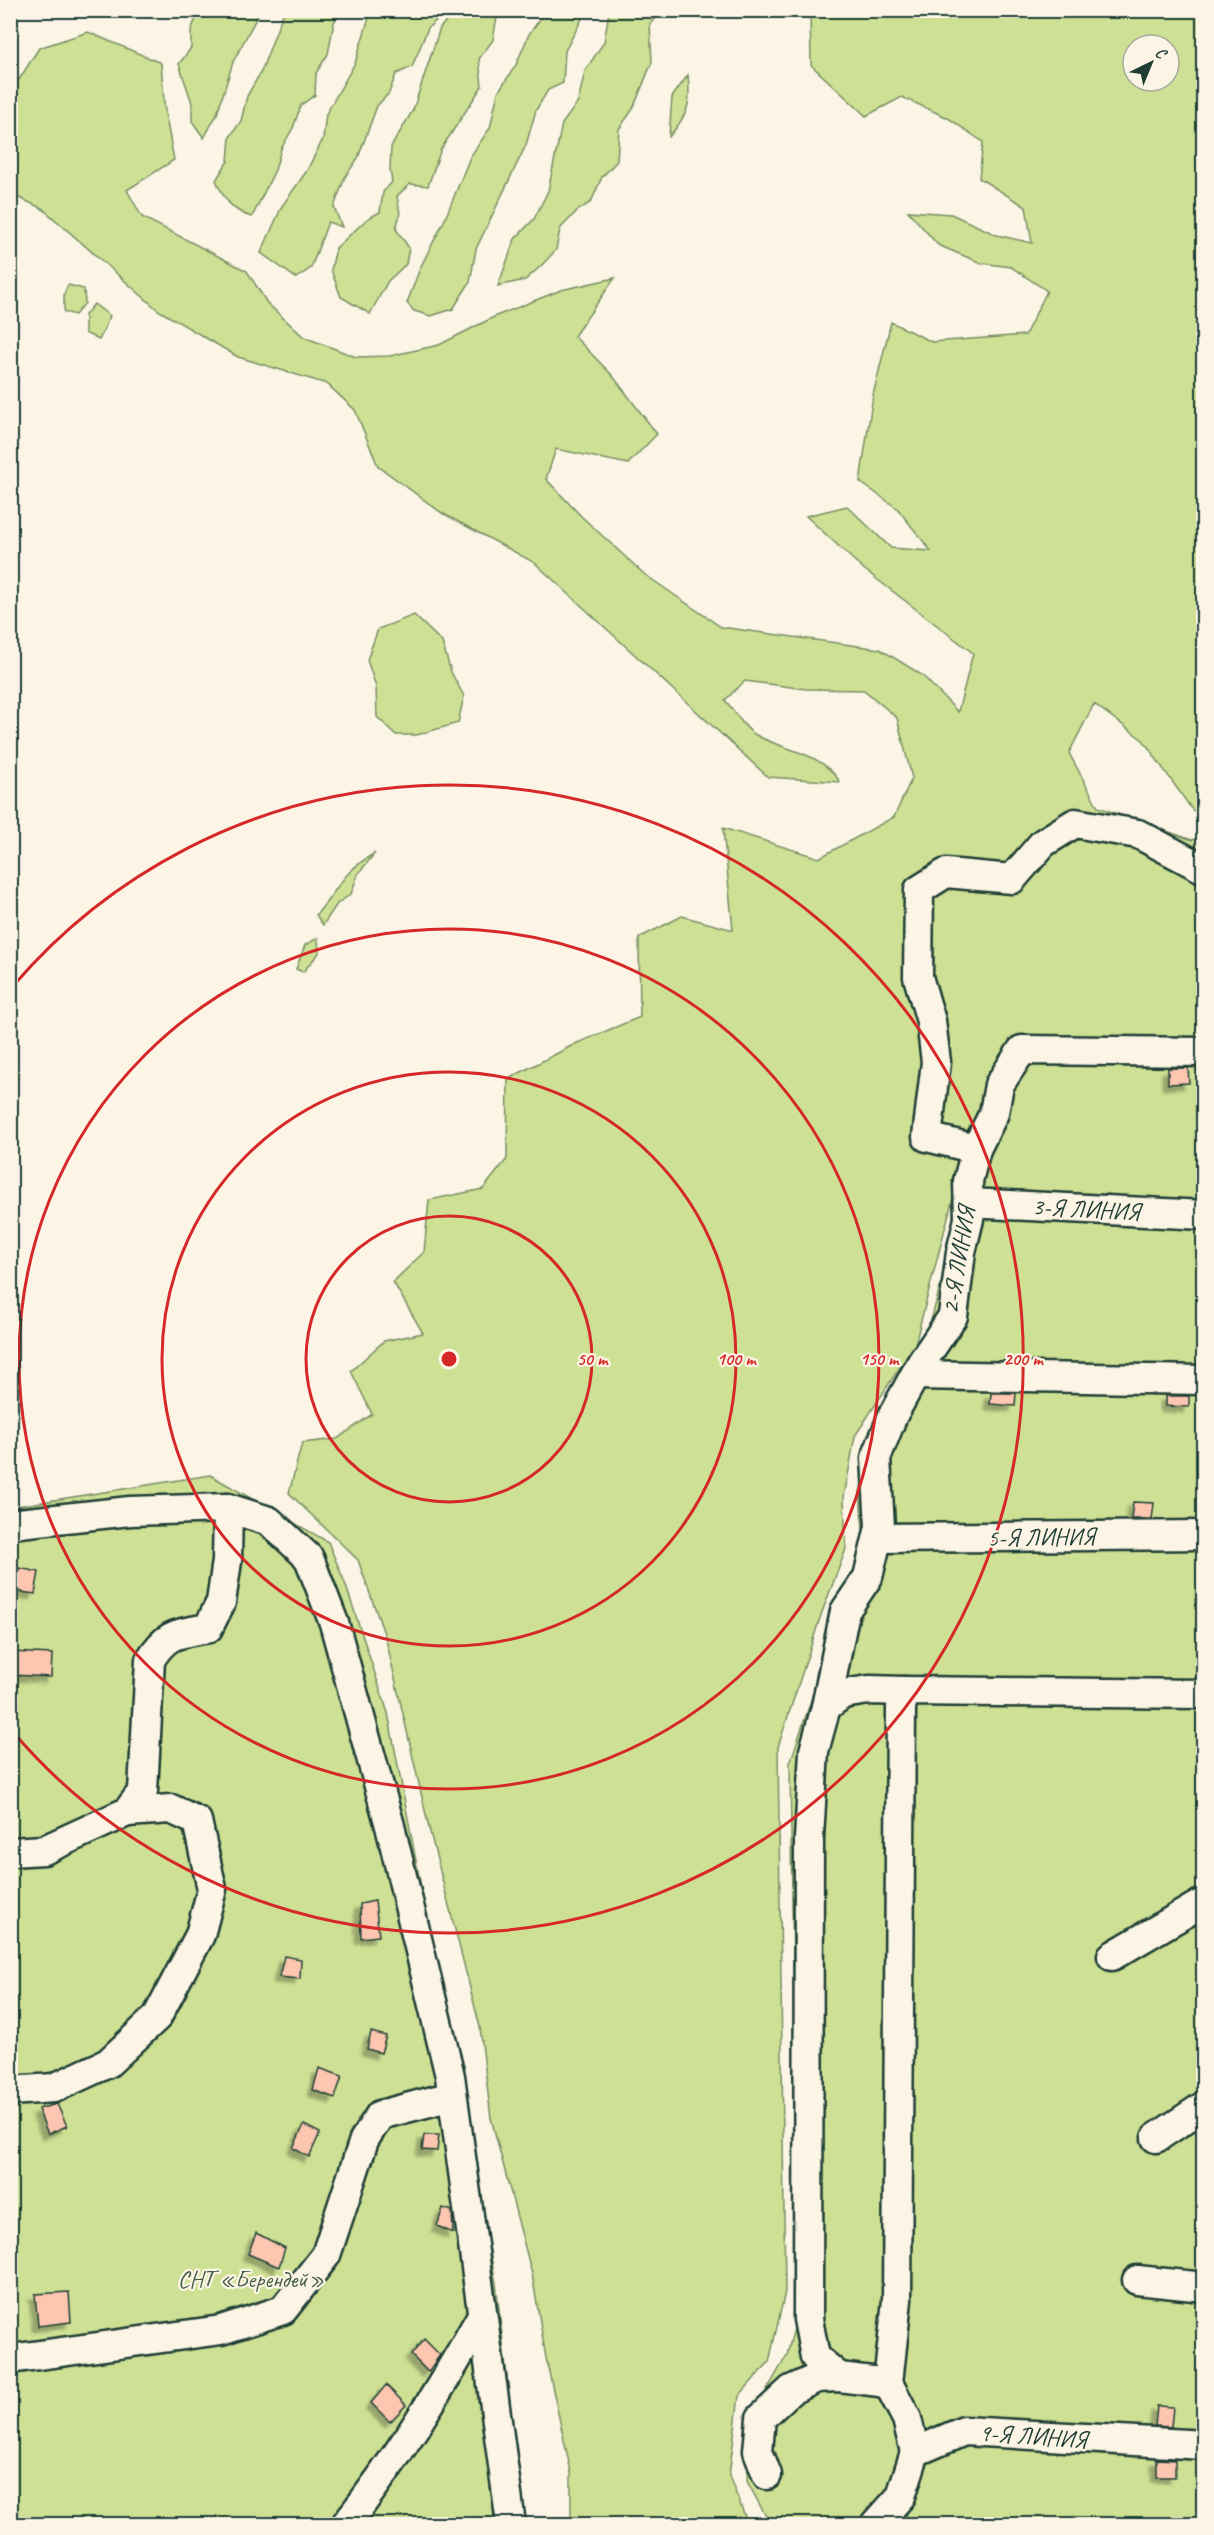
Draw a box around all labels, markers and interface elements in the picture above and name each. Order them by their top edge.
north arrow [1121,33,1181,93]
text: С [1151,43,1172,64]
street label: 3-Я ЛИНИЯ [1031,1191,1144,1227]
street label: 2-Я ЛИНИЯ [935,1201,982,1316]
text: 50 m [577,1348,609,1370]
text: 100 m [717,1348,757,1370]
text: 150 m [860,1348,900,1370]
text: 200 m [1004,1348,1044,1370]
centre of rings [439,1349,459,1369]
street label: 5-Я ЛИНИЯ [987,1521,1099,1553]
park label: СНТ «Берендей» [178,2264,324,2294]
street label: 9-Я ЛИНИЯ [978,2417,1092,2455]

